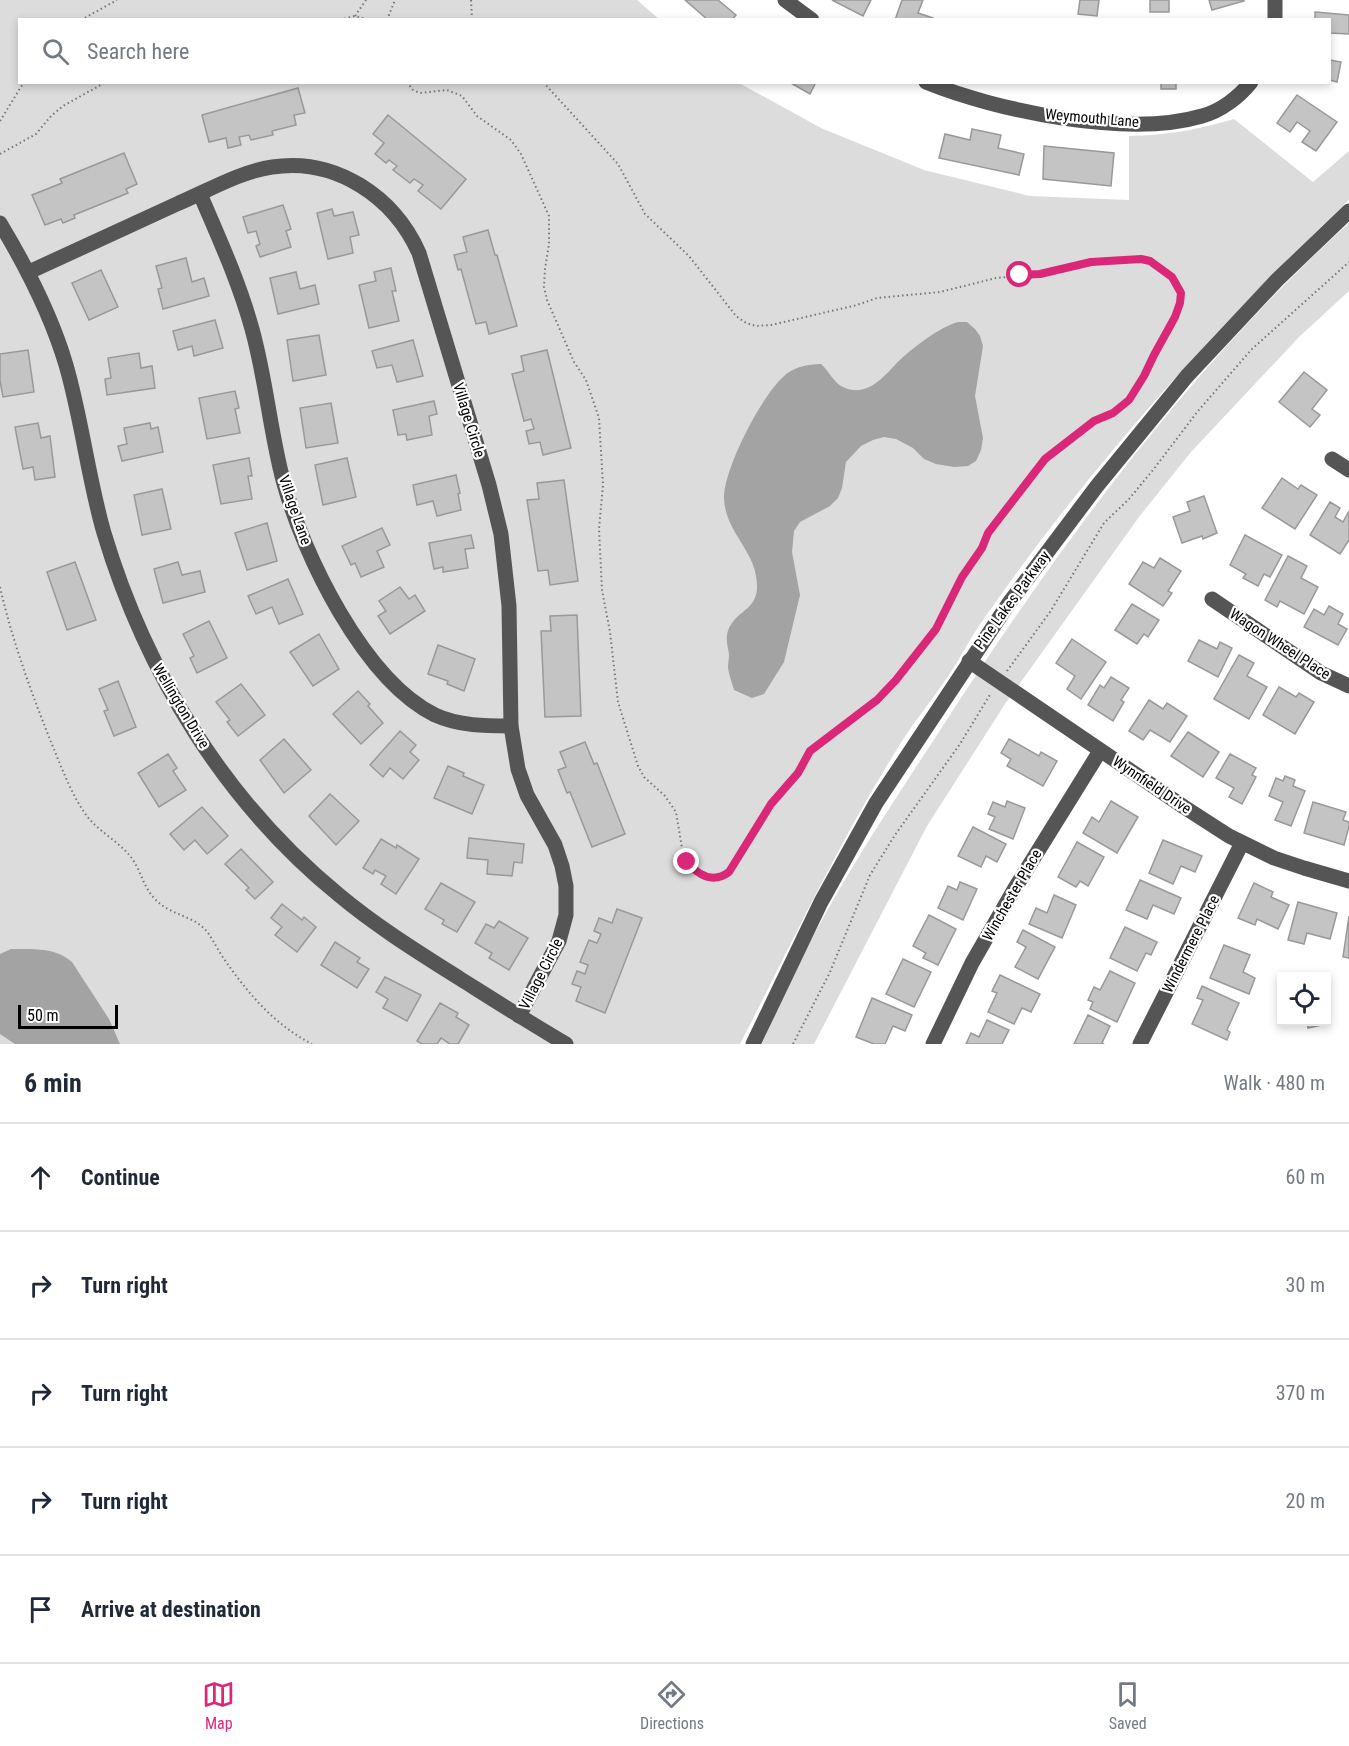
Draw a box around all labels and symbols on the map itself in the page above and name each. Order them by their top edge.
street label: Weymouth Lane [1044,105,1140,131]
route start [1006,261,1032,287]
street label: Village Circle [449,380,489,460]
street label: Village Lane [275,473,315,547]
street label: Pine Lakes Parkway [970,547,1054,653]
street label: Wagon Wheel Place [1226,605,1334,683]
street label: Wellington Drive [149,660,213,752]
street label: Wynnfield Drive [1109,752,1195,818]
street label: Winchester Place [979,846,1045,944]
route end [673,848,699,874]
street label: Windermere Place [1159,892,1223,996]
street label: Village Circle [515,935,567,1013]
scale bar [18,1002,118,1030]

